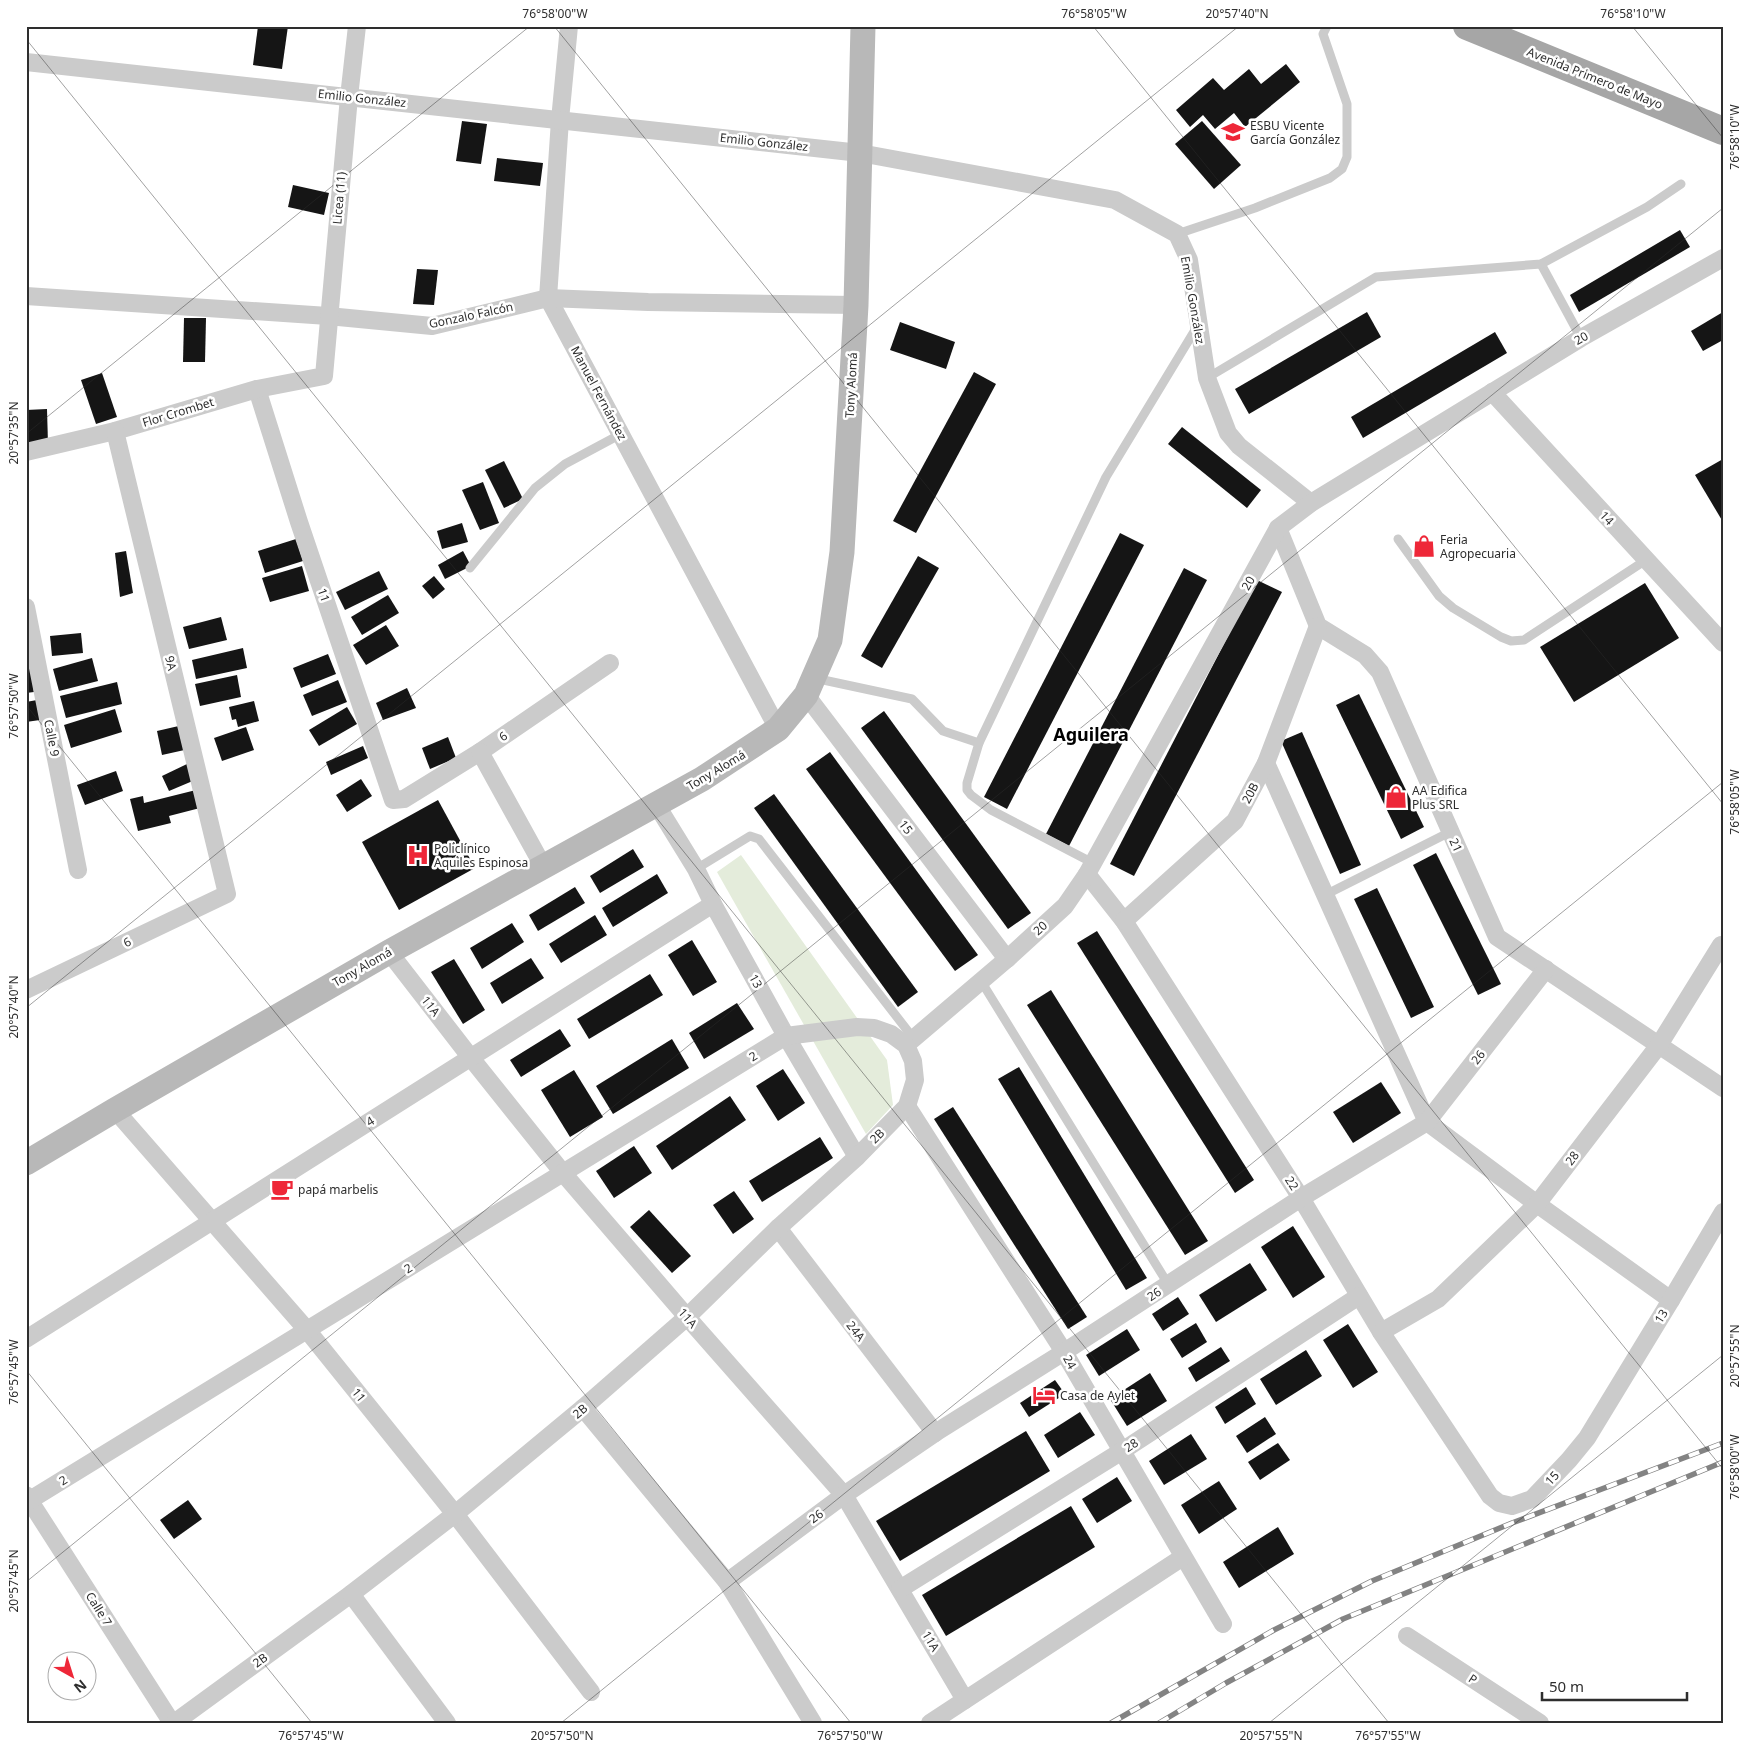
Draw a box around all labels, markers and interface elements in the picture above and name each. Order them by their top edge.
text: 76°58'00"W [522,5,588,22]
text: 76°58'05"W [1061,5,1127,22]
text: 20°57'40"N [1205,5,1269,22]
text: 76°58'10"W [1600,5,1666,22]
street label: Avenida Primero de Mayo [1525,43,1665,113]
street label: Emilio González [317,85,407,111]
text: 76°58'10"W [1726,104,1743,170]
place label: ESBU Vicente García González [1250,117,1340,148]
school or university icon: ESBU Vicente García González [1220,119,1246,145]
street label: Emilio González [719,129,809,155]
street label: Licea (11) [328,171,350,225]
street label: Emilio González [1177,255,1209,346]
street label: Gonzalo Falcón [427,298,515,332]
street label: 20 [1571,327,1591,349]
street label: Manuel Fernández [567,343,631,443]
street label: Tony Alomá [841,352,861,418]
street label: Flor Crombet [140,393,216,431]
text: 20°57'35"N [5,401,22,465]
street label: 14 [1596,507,1618,529]
place label: Feria Agropecuaria [1440,531,1516,562]
shop icon: Feria Agropecuaria [1411,533,1437,559]
street label: 20 [1237,573,1259,593]
street label: 11 [314,586,334,604]
street label: 9A [161,654,181,672]
text: 76°57'50"W [5,673,22,739]
street label: Calle 9 [40,718,64,758]
district label: Aguilera [1053,722,1129,746]
street label: 6 [495,727,511,745]
street label: Tony Alomá [683,746,749,794]
text: 76°58'05"W [1726,769,1743,835]
street label: 20B [1237,779,1263,806]
place label: AA Edifica Plus SRL [1412,782,1467,813]
shop icon: AA Edifica Plus SRL [1383,784,1409,810]
street label: 15 [895,816,917,838]
street label: 21 [1445,835,1467,855]
place label: Policlínico Aquiles Espinosa [434,840,528,871]
hospital icon: Policlínico Aquiles Espinosa [405,842,431,868]
street label: 20 [1029,917,1051,939]
street label: 6 [120,933,134,951]
street label: Tony Alomá [329,943,395,991]
street label: 13 [745,971,767,991]
text: 20°57'40"N [5,975,22,1039]
street label: 11A [418,992,444,1020]
street label: 26 [1467,1046,1489,1068]
street label: 2 [746,1047,761,1065]
street label: 4 [363,1112,378,1130]
street label: 2B [866,1125,888,1147]
street label: 28 [1561,1147,1583,1169]
street label: 22 [1281,1173,1303,1193]
cafe icon: papá marbelis [269,1176,295,1202]
place label: papá marbelis [298,1181,379,1198]
street label: 2 [401,1259,416,1277]
street label: 26 [1144,1283,1164,1305]
street label: 11A [675,1304,702,1332]
street label: 13 [1650,1306,1672,1326]
street label: 24A [843,1317,869,1345]
text: 20°57'55"N [1726,1324,1743,1388]
text: 76°57'45"W [5,1339,22,1405]
street label: 24 [1059,1352,1081,1372]
hotel icon: Casa de Aylet [1031,1382,1057,1408]
street label: 11 [348,1384,370,1406]
place label: Casa de Aylet [1060,1387,1136,1404]
street label: 2B [569,1400,591,1422]
street label: 28 [1121,1434,1141,1456]
text: 76°58'00"W [1726,1434,1743,1500]
street label: 15 [1541,1467,1563,1489]
street label: 2 [56,1471,71,1489]
street label: 26 [805,1505,827,1527]
text: 20°57'45"N [5,1549,22,1613]
street label: Calle 7 [82,1589,116,1629]
street label: 11A [918,1627,944,1655]
street label: 2B [249,1649,271,1671]
north arrow [48,1652,98,1702]
scale bar [1542,1669,1686,1701]
street label: P [1465,1670,1481,1688]
text: N [70,1676,91,1697]
text: 50 m [1549,1676,1584,1696]
text: 76°57'45"W [278,1727,344,1744]
text: 20°57'50"N [530,1727,594,1744]
text: 76°57'50"W [817,1727,883,1744]
text: 20°57'55"N [1239,1727,1303,1744]
text: 76°57'55"W [1355,1727,1421,1744]

